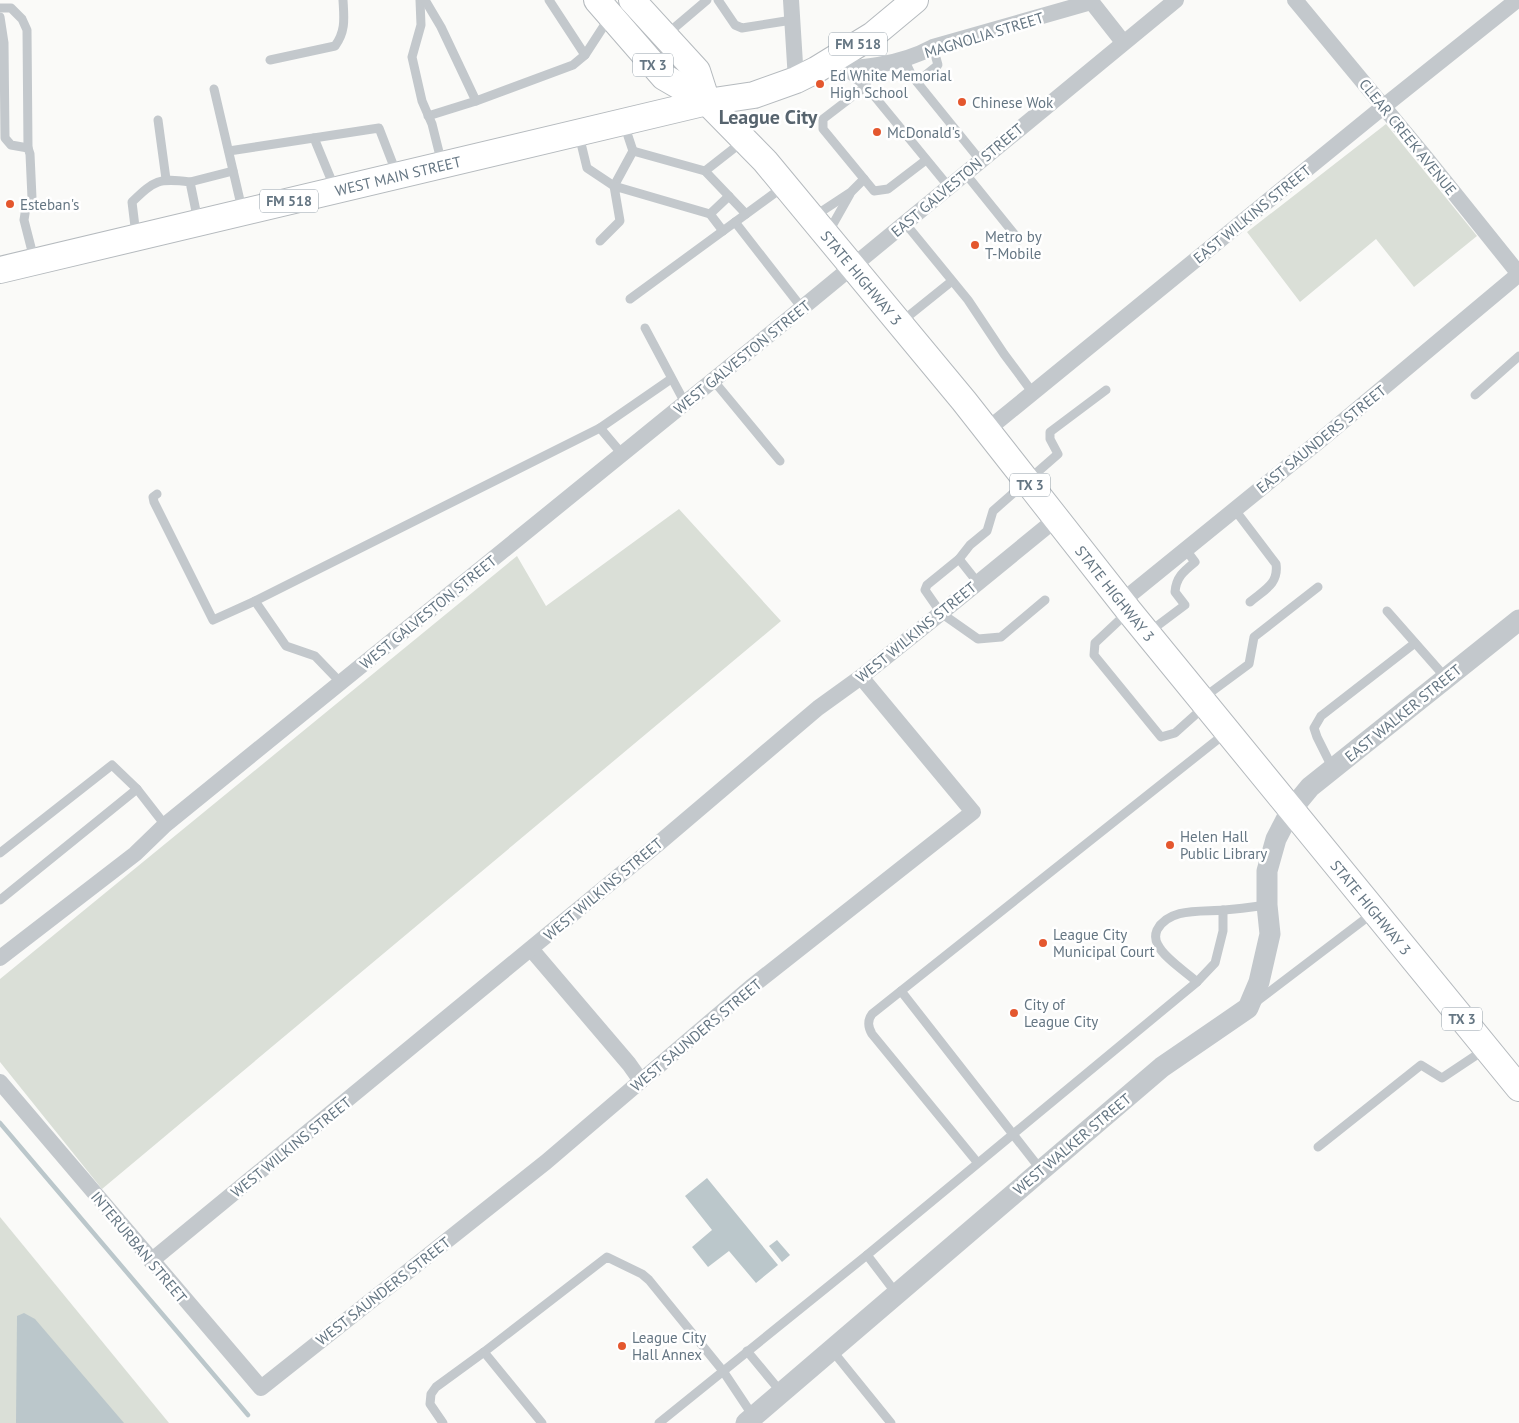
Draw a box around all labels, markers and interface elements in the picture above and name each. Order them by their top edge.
street label: MAGNOLIA STREET [922,8,1047,62]
road number: FM 518 [829,33,887,56]
road number: TX 3 [633,54,673,76]
place label: Ed White Memorial High School [830,66,952,102]
street label: CLEAR CREEK AVENUE [1355,75,1461,199]
marker: Ed White Memorial High School [814,78,826,90]
place label: Chinese Wok [972,93,1054,112]
marker: Chinese Wok [956,96,968,108]
district label: League City [719,104,818,130]
street label: EAST GALVESTON STREET [887,119,1027,241]
place label: McDonald's [887,123,960,142]
marker: McDonald's [871,126,883,138]
street label: WEST MAIN STREET [333,151,464,200]
street label: EAST WILKINS STREET [1189,160,1315,267]
road number: FM 518 [260,190,318,212]
place label: Esteban's [20,195,79,214]
marker: Esteban's [4,198,16,210]
street label: STATE HIGHWAY 3 [817,226,906,329]
place label: Metro by T-Mobile [985,227,1042,263]
marker: Metro by T-Mobile [969,239,981,251]
street label: WEST GALVESTON STREET [670,296,815,418]
street label: EAST SAUNDERS STREET [1252,380,1390,497]
road number: TX 3 [1010,474,1050,496]
street label: STATE HIGHWAY 3 [1071,541,1159,645]
street label: WEST GALVESTON STREET [356,551,501,673]
street label: WEST WILKINS STREET [852,577,981,686]
street label: EAST WALKER STREET [1341,660,1466,766]
place label: Helen Hall Public Library [1180,827,1267,863]
street label: WEST WILKINS STREET [540,833,667,944]
marker: Helen Hall Public Library [1164,839,1176,851]
street label: STATE HIGHWAY 3 [1327,856,1416,959]
place label: League City Municipal Court [1053,925,1155,961]
marker: League City Municipal Court [1037,937,1049,949]
street label: WEST SAUNDERS STREET [627,974,766,1095]
place label: City of League City [1024,995,1098,1031]
marker: City of League City [1008,1007,1020,1019]
road number: TX 3 [1442,1008,1482,1030]
street label: WEST WALKER STREET [1009,1089,1135,1199]
street label: WEST WILKINS STREET [227,1092,356,1201]
street label: INTERURBAN STREET [87,1187,192,1307]
street label: WEST SAUNDERS STREET [312,1232,454,1349]
place label: League City Hall Annex [632,1328,706,1364]
marker: League City Hall Annex [616,1340,628,1352]

